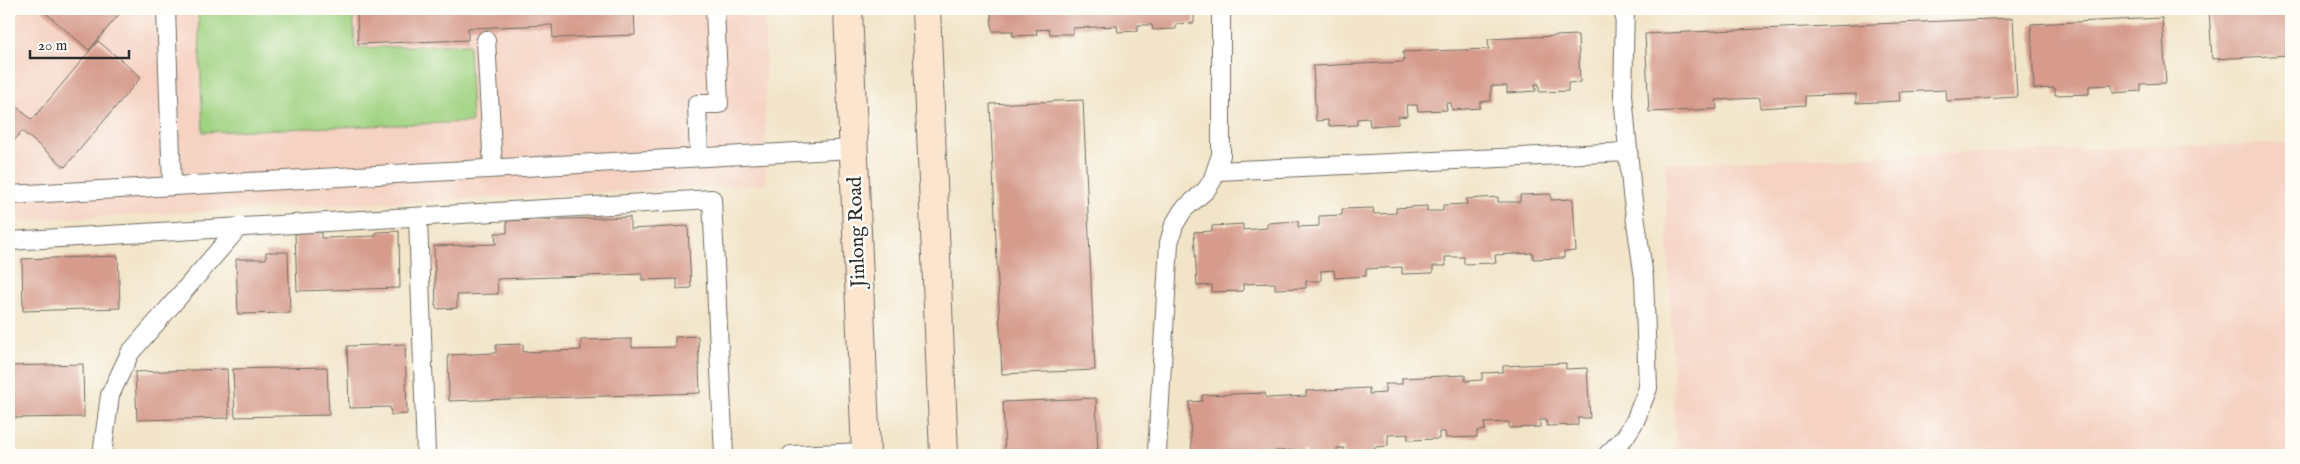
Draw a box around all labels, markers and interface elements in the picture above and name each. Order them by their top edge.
scale bar [30,28,129,60]
text: 20 m [38,36,68,55]
street label: Jinlong Road [843,176,872,290]

